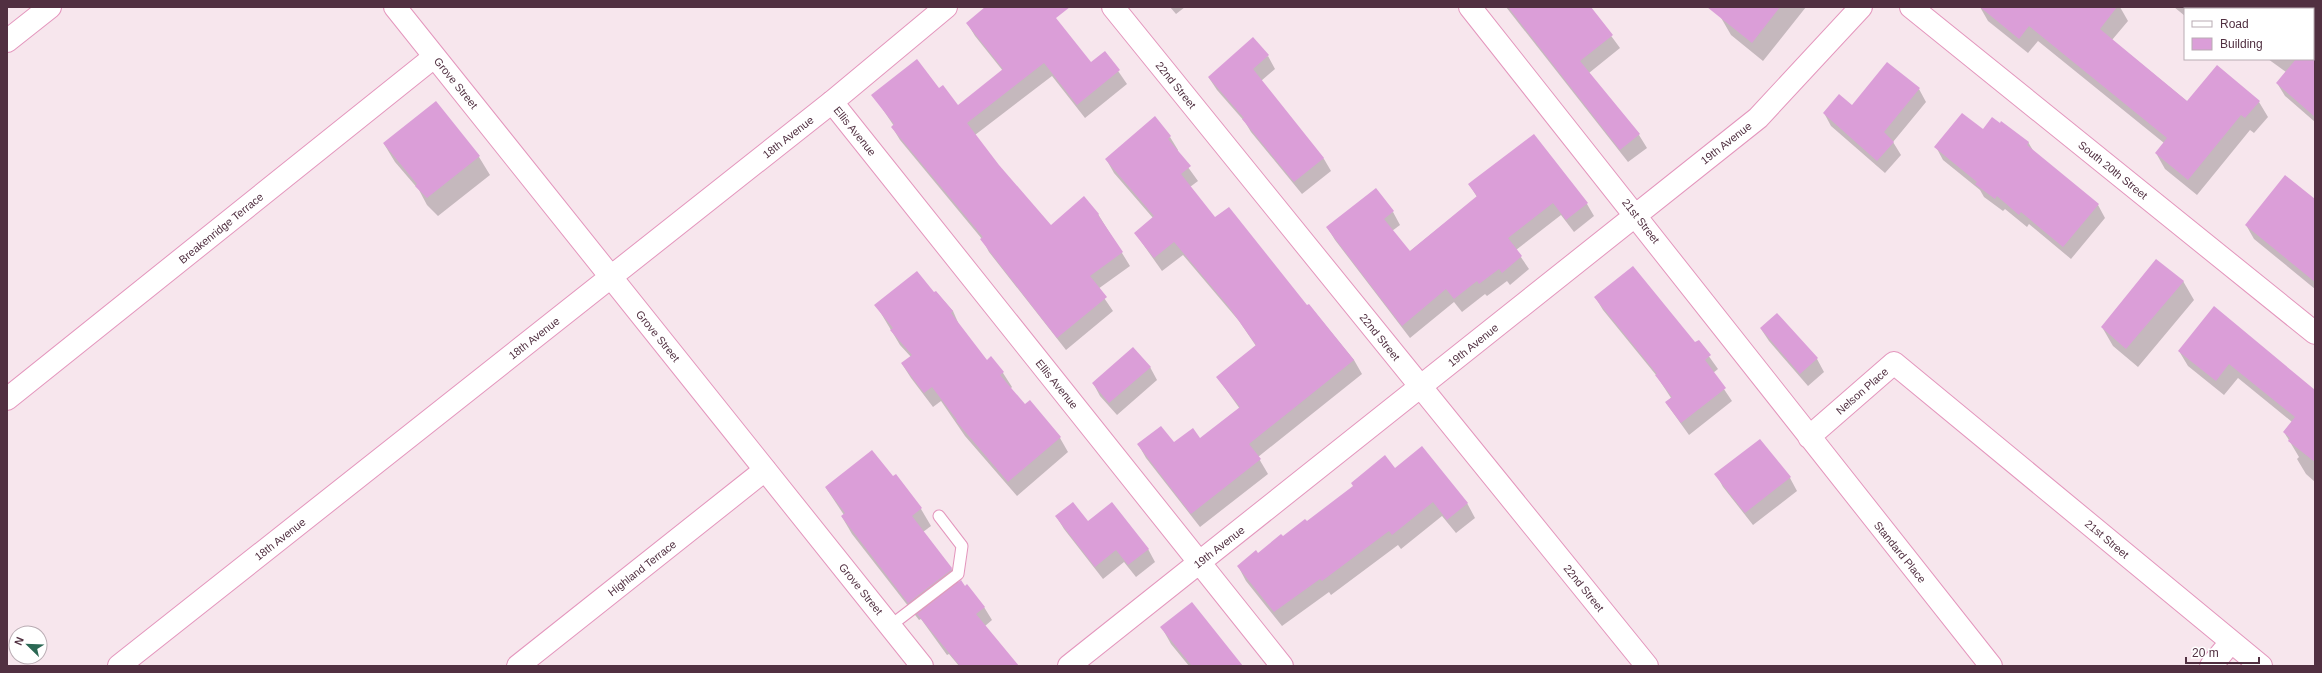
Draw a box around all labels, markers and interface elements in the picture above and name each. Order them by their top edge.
legend [2184,8,2314,60]
text: Road [2220,17,2249,31]
text: Building [2220,37,2263,51]
street label: Grove Street [432,55,480,111]
street label: 22nd Street [1153,59,1199,111]
street label: Ellis Avenue [832,104,878,158]
street label: 18th Avenue [760,114,816,160]
street label: 19th Avenue [1698,120,1754,166]
street label: South 20th Street [2076,138,2150,202]
street label: Breakenridge Terrace [176,190,266,266]
street label: 21st Street [1620,196,1662,246]
street label: Grove Street [634,308,682,364]
street label: 22nd Street [1357,311,1403,363]
street label: 18th Avenue [506,315,562,361]
street label: 19th Avenue [1446,321,1500,369]
street label: Ellis Avenue [1034,357,1080,411]
street label: Nelson Place [1834,365,1890,417]
street label: 18th Avenue [252,516,308,562]
street label: 21st Street [2083,517,2131,561]
street label: Standard Place [1872,519,1928,585]
street label: 19th Avenue [1191,524,1247,570]
street label: Highland Terrace [606,538,678,598]
street label: Grove Street [837,561,885,617]
street label: 22nd Street [1561,562,1607,614]
north arrow [8,625,48,665]
text: N [12,635,26,647]
scale bar [2186,639,2259,665]
text: 20 m [2192,646,2219,660]

